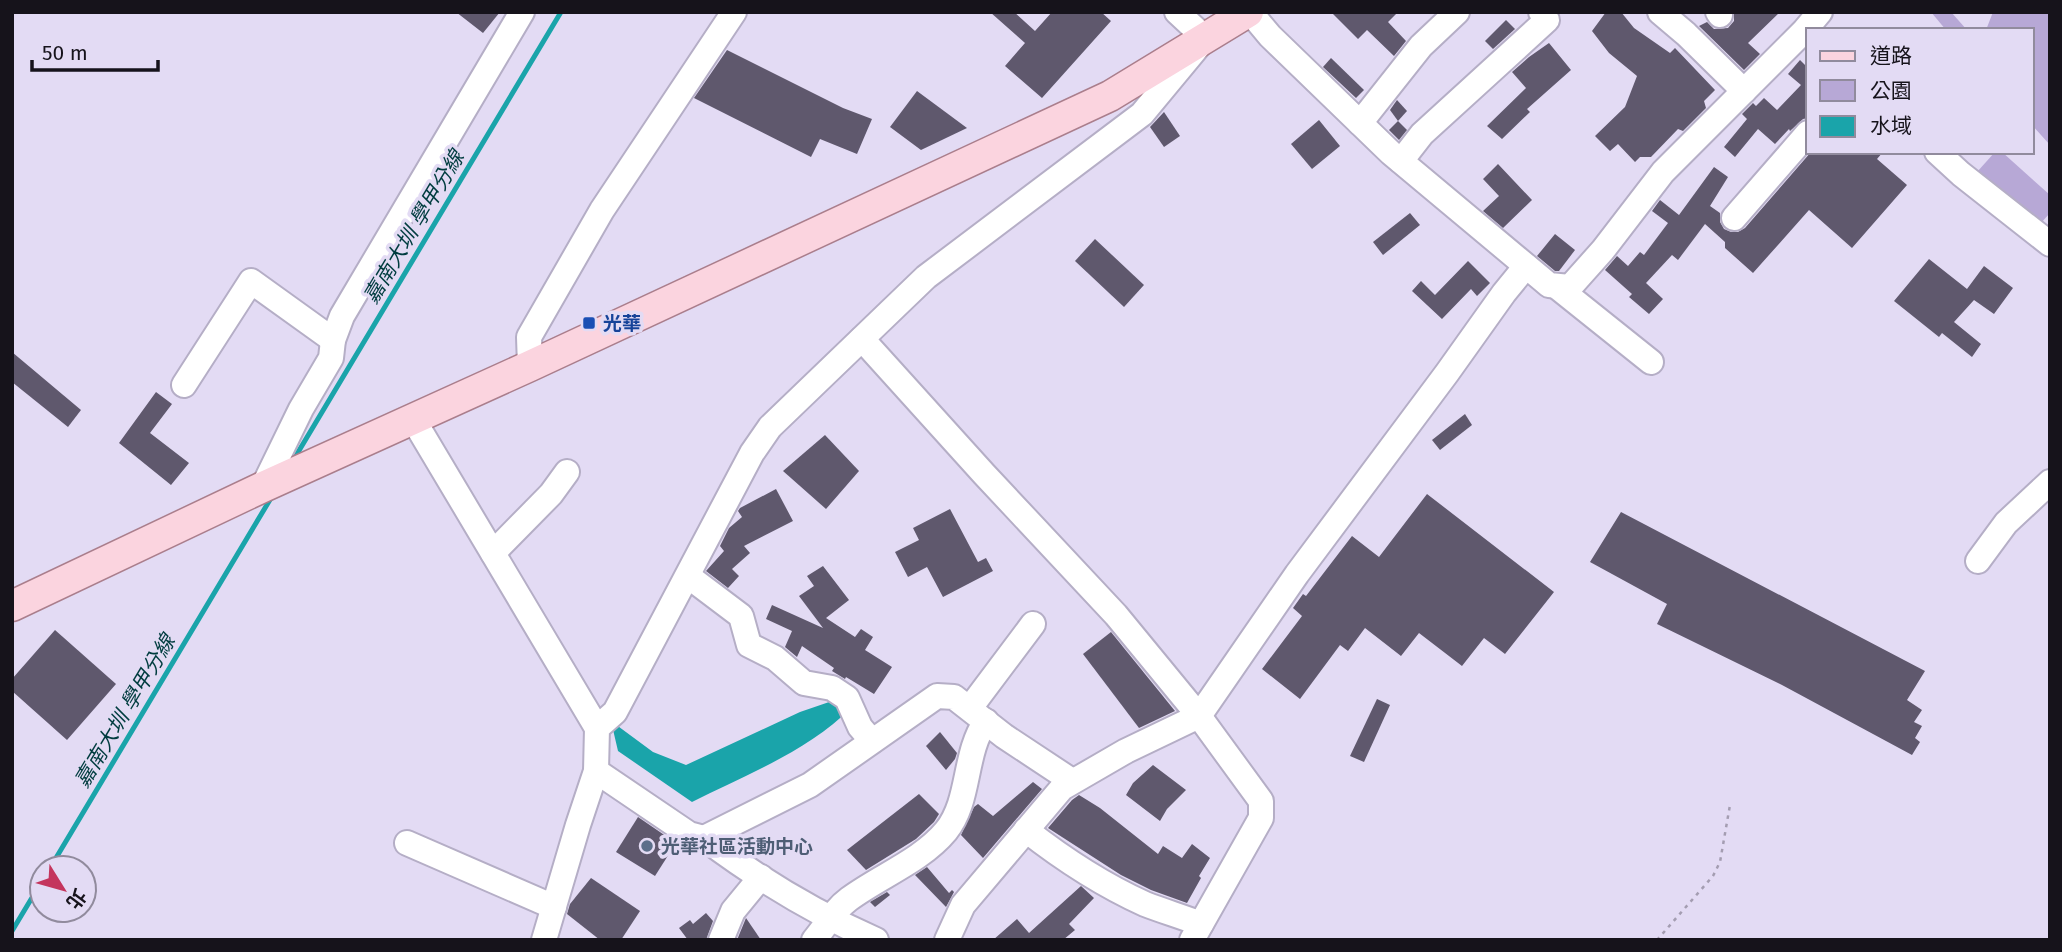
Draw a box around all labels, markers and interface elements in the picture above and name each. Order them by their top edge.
scale bar [32,28,158,72]
legend [1806,28,2034,154]
text: 50 m [42,40,88,66]
text: 道路 [1870,43,1912,69]
text: 公園 [1870,78,1912,104]
text: 水域 [1870,113,1912,139]
water label: 嘉南大圳 學甲分線 [358,144,471,308]
place label: 光華 [603,312,641,335]
marker: 光華 [581,315,597,331]
water label: 嘉南大圳 學甲分線 [69,628,182,792]
place label: 光華社區活動中心 [661,835,813,858]
marker: 光華社區活動中心 [639,838,655,854]
north arrow [28,854,98,924]
text: 北 [61,884,91,913]

